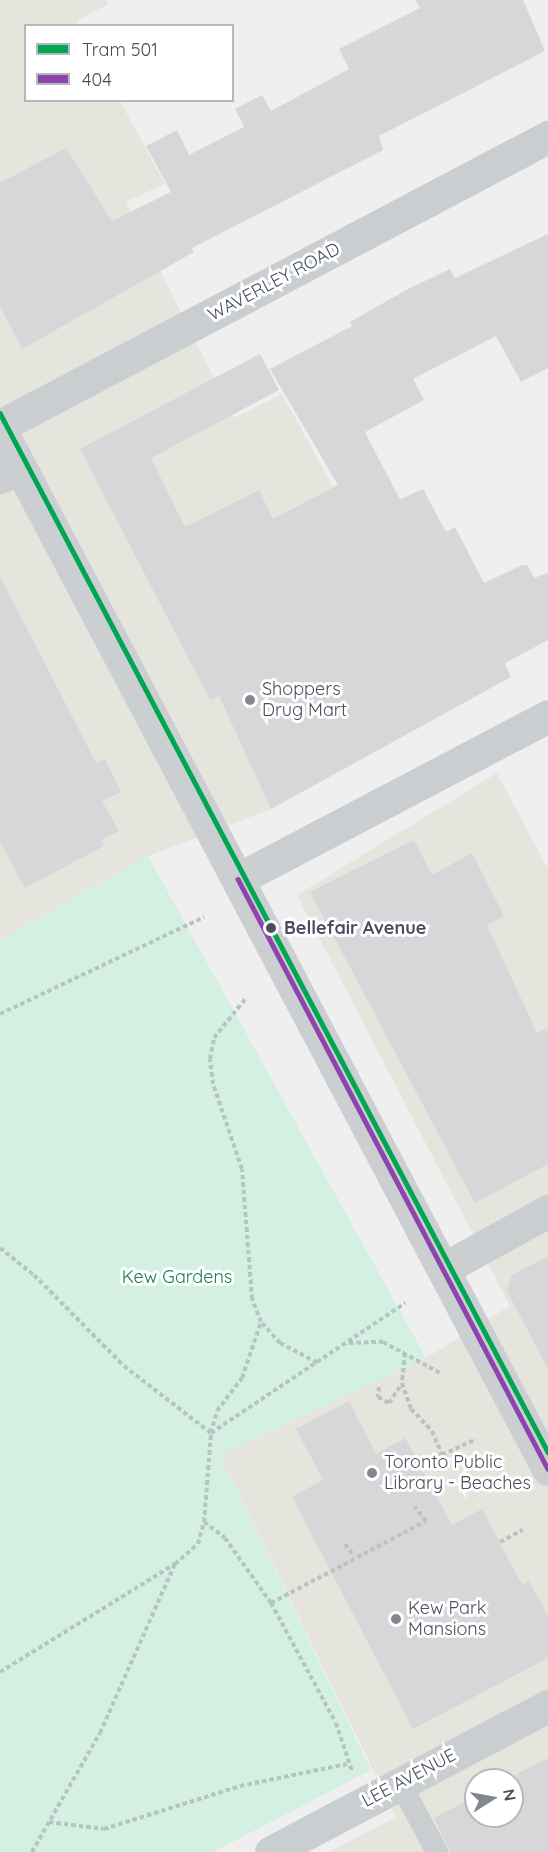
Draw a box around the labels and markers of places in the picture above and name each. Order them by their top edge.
place label: Shoppers Drug Mart [262,679,347,722]
marker: Shoppers Drug Mart [243,693,257,707]
place label: Bellefair Avenue [284,917,426,939]
marker: Bellefair Avenue [262,919,280,937]
place label: Toronto Public Library - Beaches [384,1452,531,1494]
marker: Toronto Public Library - Beaches [365,1466,379,1480]
place label: Kew Park Mansions [408,1598,486,1640]
marker: Kew Park Mansions [389,1612,403,1626]

